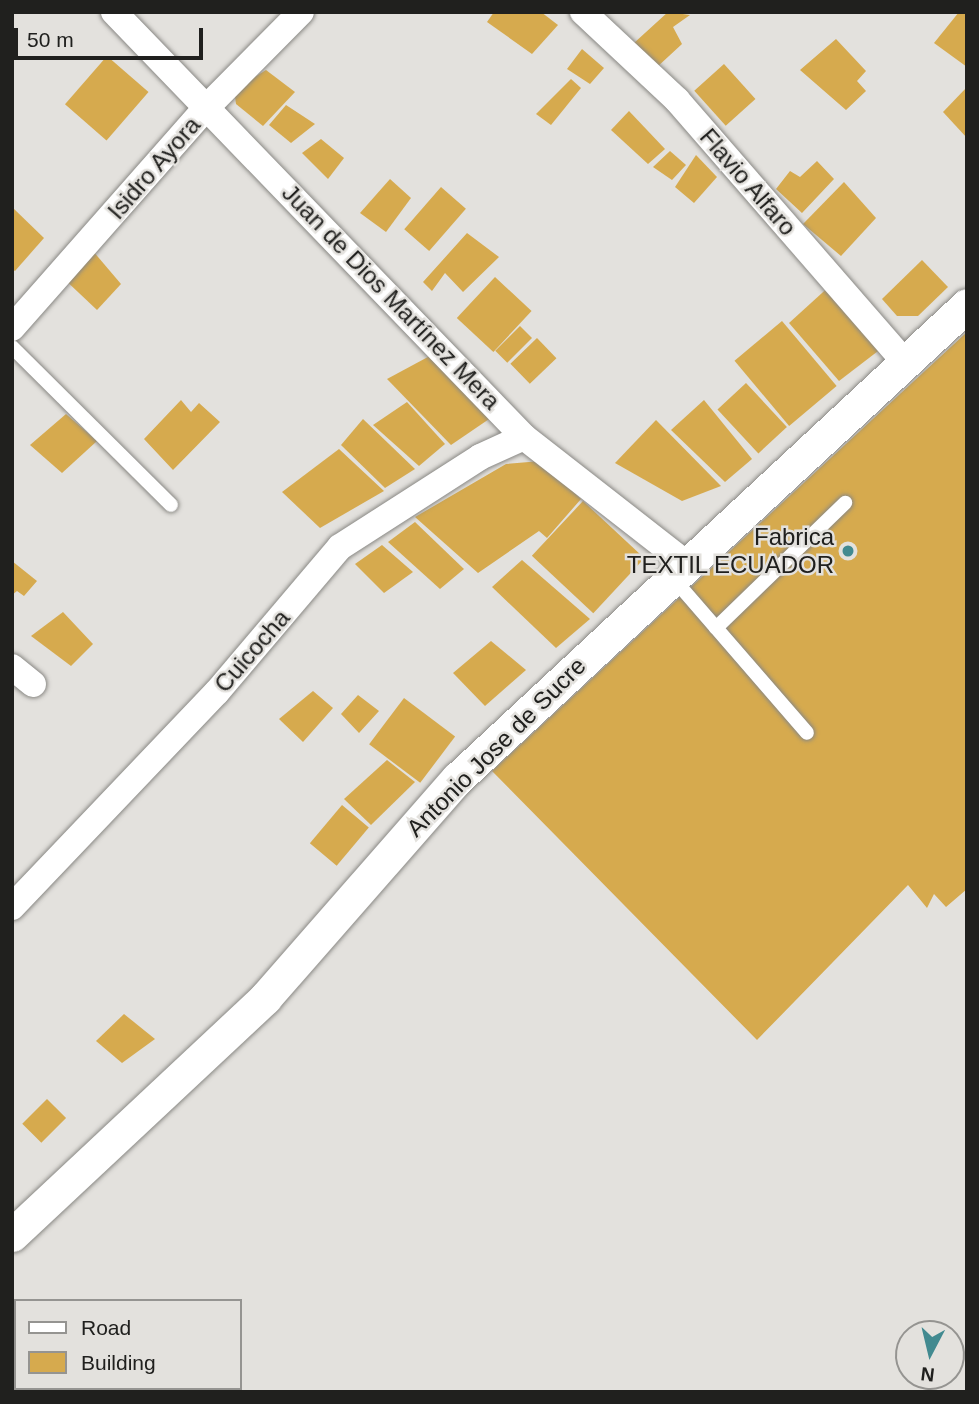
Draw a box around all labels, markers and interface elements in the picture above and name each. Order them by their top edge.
scale bar [18,14,206,58]
text: 50 m [27,28,74,51]
street label: Isidro Ayora [101,110,207,226]
street label: Flavio Alfaro [693,122,803,242]
street label: Juan de Dios Martínez Mera [276,179,506,415]
place label: Fabrica TEXTIL ECUADOR [626,523,834,579]
marker: Fabrica TEXTIL ECUADOR [840,543,856,559]
street label: Cuicocha [208,604,296,698]
street label: Antonio Jose de Sucre [400,651,592,843]
legend [14,1299,242,1390]
text: Road [81,1316,131,1339]
north arrow [895,1320,965,1390]
text: Building [81,1351,156,1374]
text: N [920,1363,936,1386]

